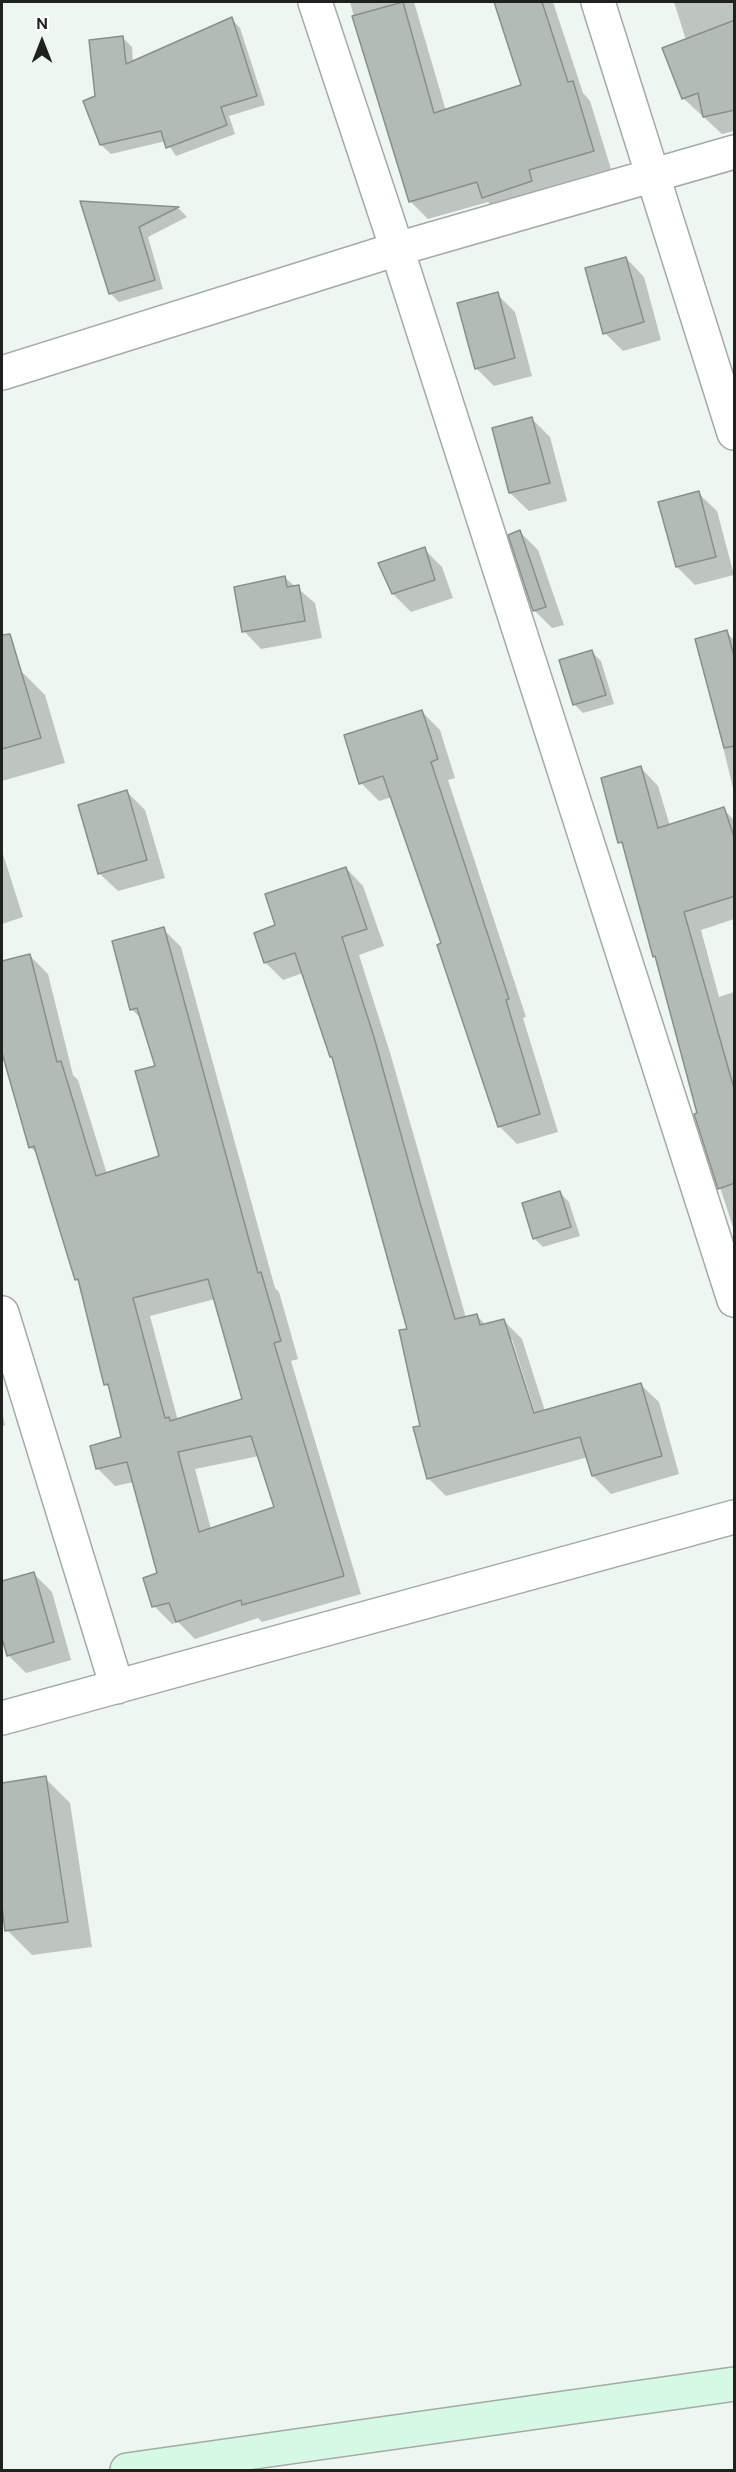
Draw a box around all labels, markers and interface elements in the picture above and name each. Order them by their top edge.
north arrow [12,12,72,72]
text: N [36,13,48,34]

